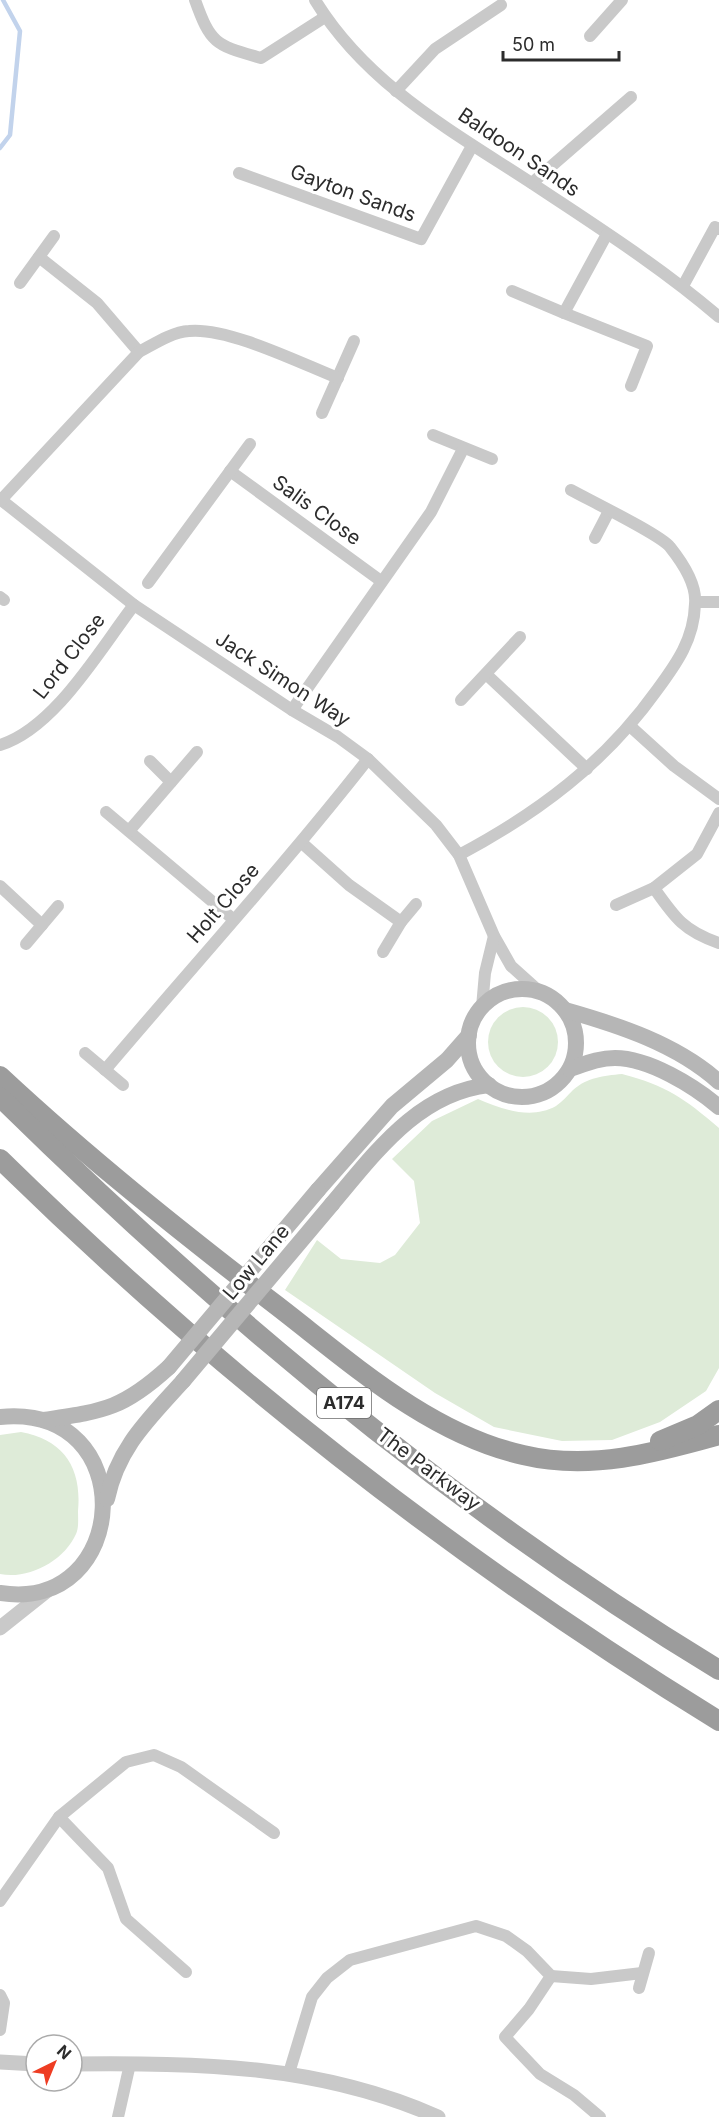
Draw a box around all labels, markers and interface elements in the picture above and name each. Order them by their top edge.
scale bar [503,24,618,62]
text: 50 m [512,34,555,55]
street label: Baldoon Sands [454,102,584,202]
street label: Gayton Sands [287,159,419,227]
street label: Salis Close [268,470,366,550]
street label: Lord Close [28,608,110,704]
street label: Jack Simon Way [211,626,355,732]
street label: Holt Close [182,858,264,948]
street label: Low Lane [218,1219,294,1305]
road number: A174 [317,1388,371,1418]
street label: The Parkway [373,1422,485,1516]
north arrow [24,2033,84,2093]
text: N [53,2041,76,2064]

